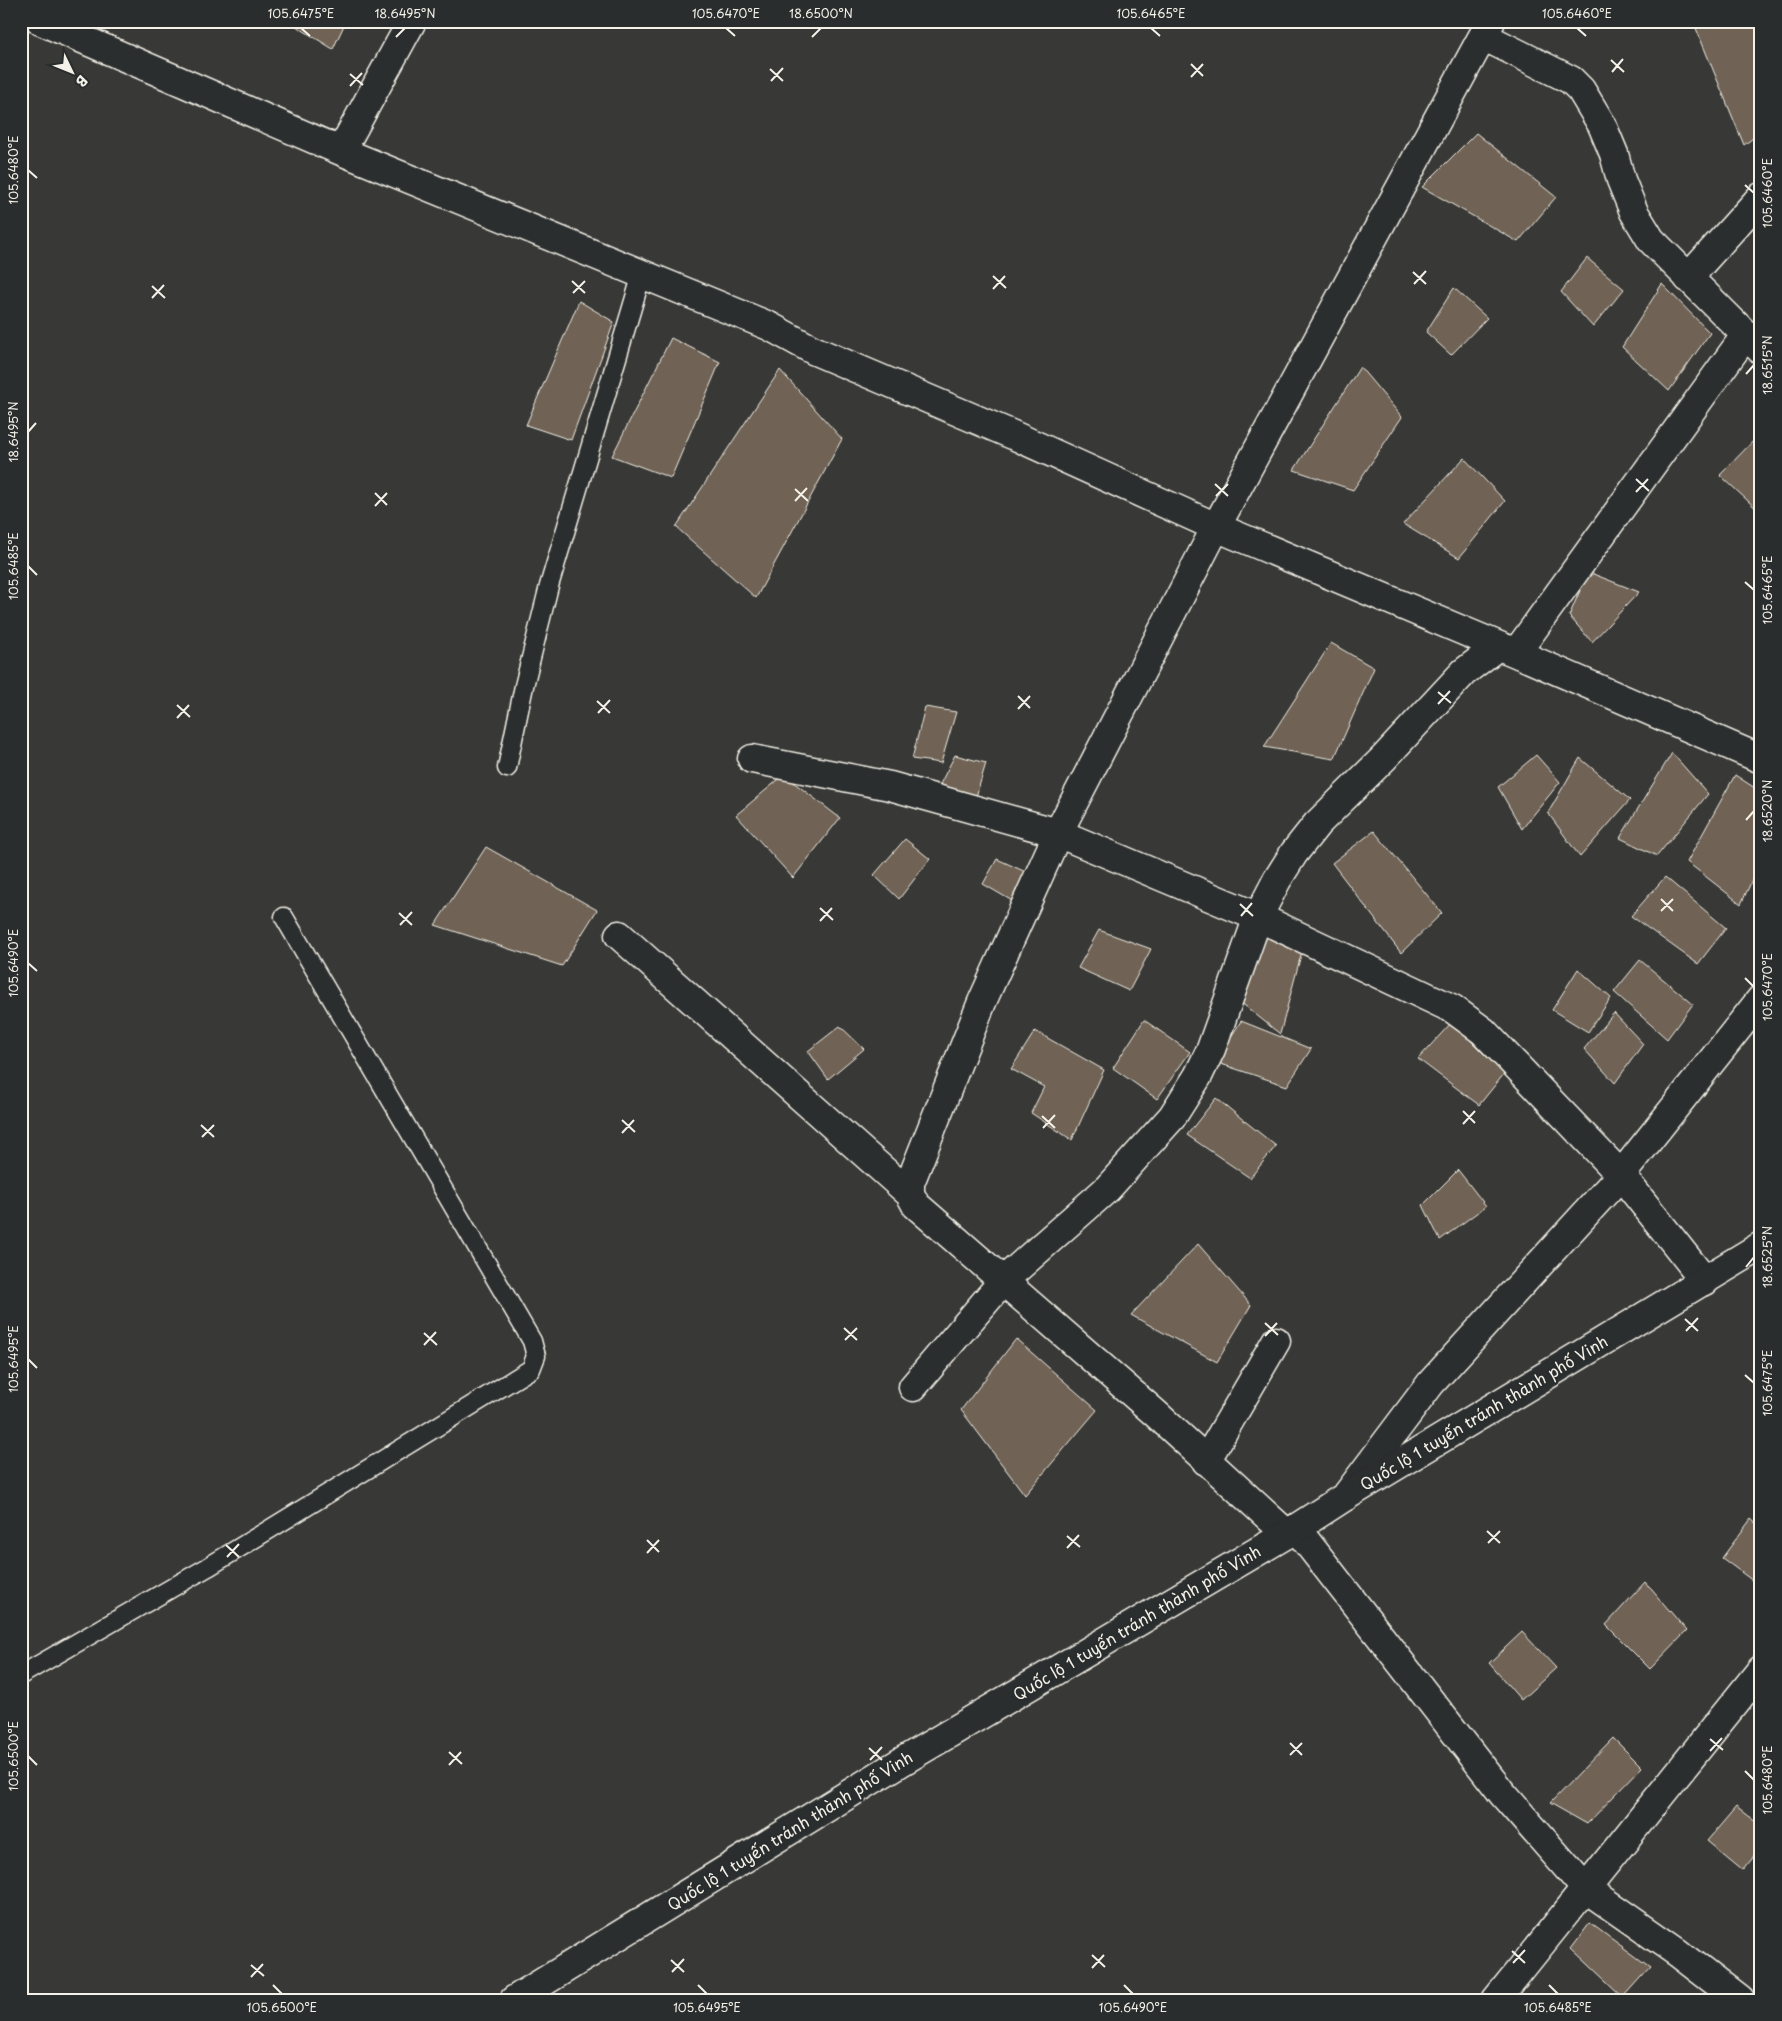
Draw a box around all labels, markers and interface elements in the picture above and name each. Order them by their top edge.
text: 105.6475°E [268,4,334,22]
text: 18.6495°N [374,4,436,22]
text: 105.6470°E [692,4,760,22]
text: 18.6500°N [789,4,853,22]
text: 105.6465°E [1117,4,1185,22]
text: 105.6460°E [1542,4,1612,22]
north arrow [48,48,98,98]
text: B [71,71,93,92]
text: 105.6480°E [4,135,22,205]
text: 105.6460°E [1758,158,1776,228]
text: 18.6515°N [1758,335,1776,395]
text: 18.6495°N [4,401,22,463]
text: 105.6485°E [4,532,22,600]
text: 105.6465°E [1758,556,1776,624]
text: 18.6520°N [1758,780,1776,842]
text: 105.6490°E [4,929,22,997]
text: 105.6470°E [1758,953,1776,1021]
text: 18.6525°N [1758,1226,1776,1288]
text: 105.6495°E [4,1325,22,1393]
street label: Quốc lộ 1 tuyến tránh thành phố Vinh [1355,1328,1612,1496]
text: 105.6475°E [1758,1350,1776,1416]
street label: Quốc lộ 1 tuyến tránh thành phố Vinh [1008,1538,1265,1706]
text: 105.6500°E [4,1721,22,1791]
street label: Quốc lộ 1 tuyến tránh thành phố Vinh [662,1744,917,1916]
text: 105.6480°E [1758,1745,1776,1815]
text: 105.6500°E [247,1998,317,2016]
text: 105.6495°E [673,1998,741,2016]
text: 105.6490°E [1099,1998,1167,2016]
text: 105.6485°E [1524,1998,1592,2016]

